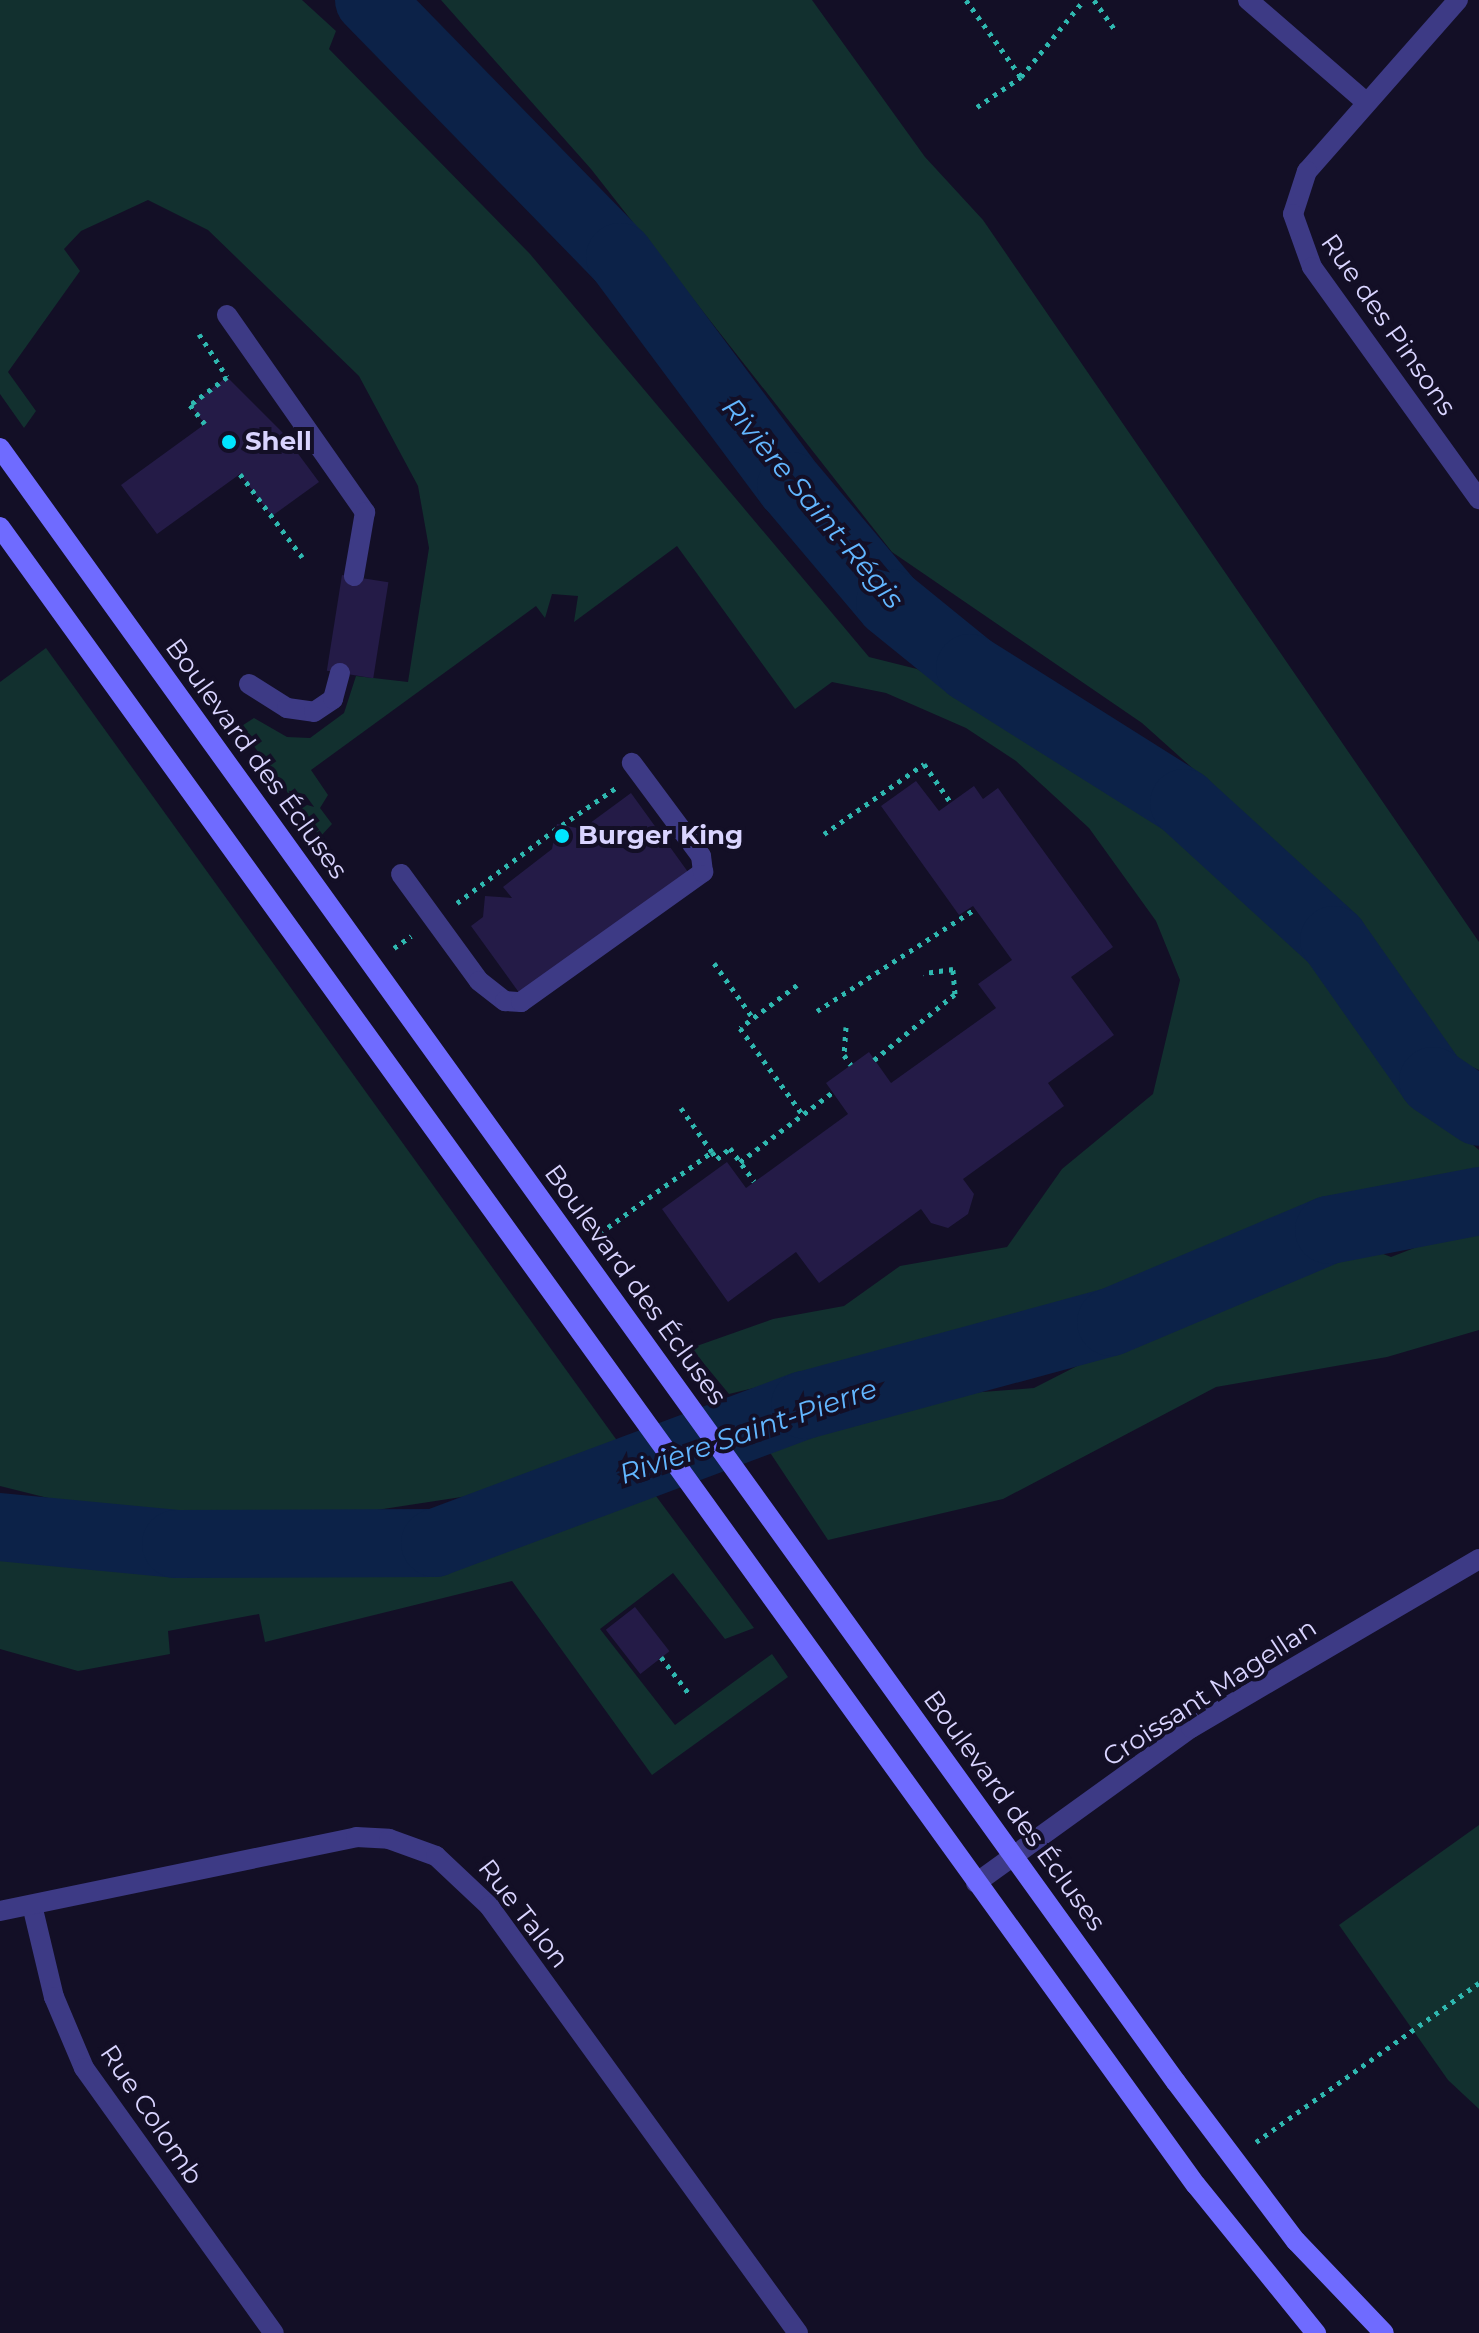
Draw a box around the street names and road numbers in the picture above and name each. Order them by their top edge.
street label: Rue des Pinsons [1314,228,1462,422]
street label: Boulevard des Écluses [158,633,354,885]
street label: Boulevard des Écluses [537,1159,733,1411]
street label: Croissant Magellan [1097,1612,1323,1774]
street label: Boulevard des Écluses [916,1685,1112,1937]
street label: Rue Talon [471,1854,575,1974]
street label: Rue Colomb [93,2039,209,2191]

